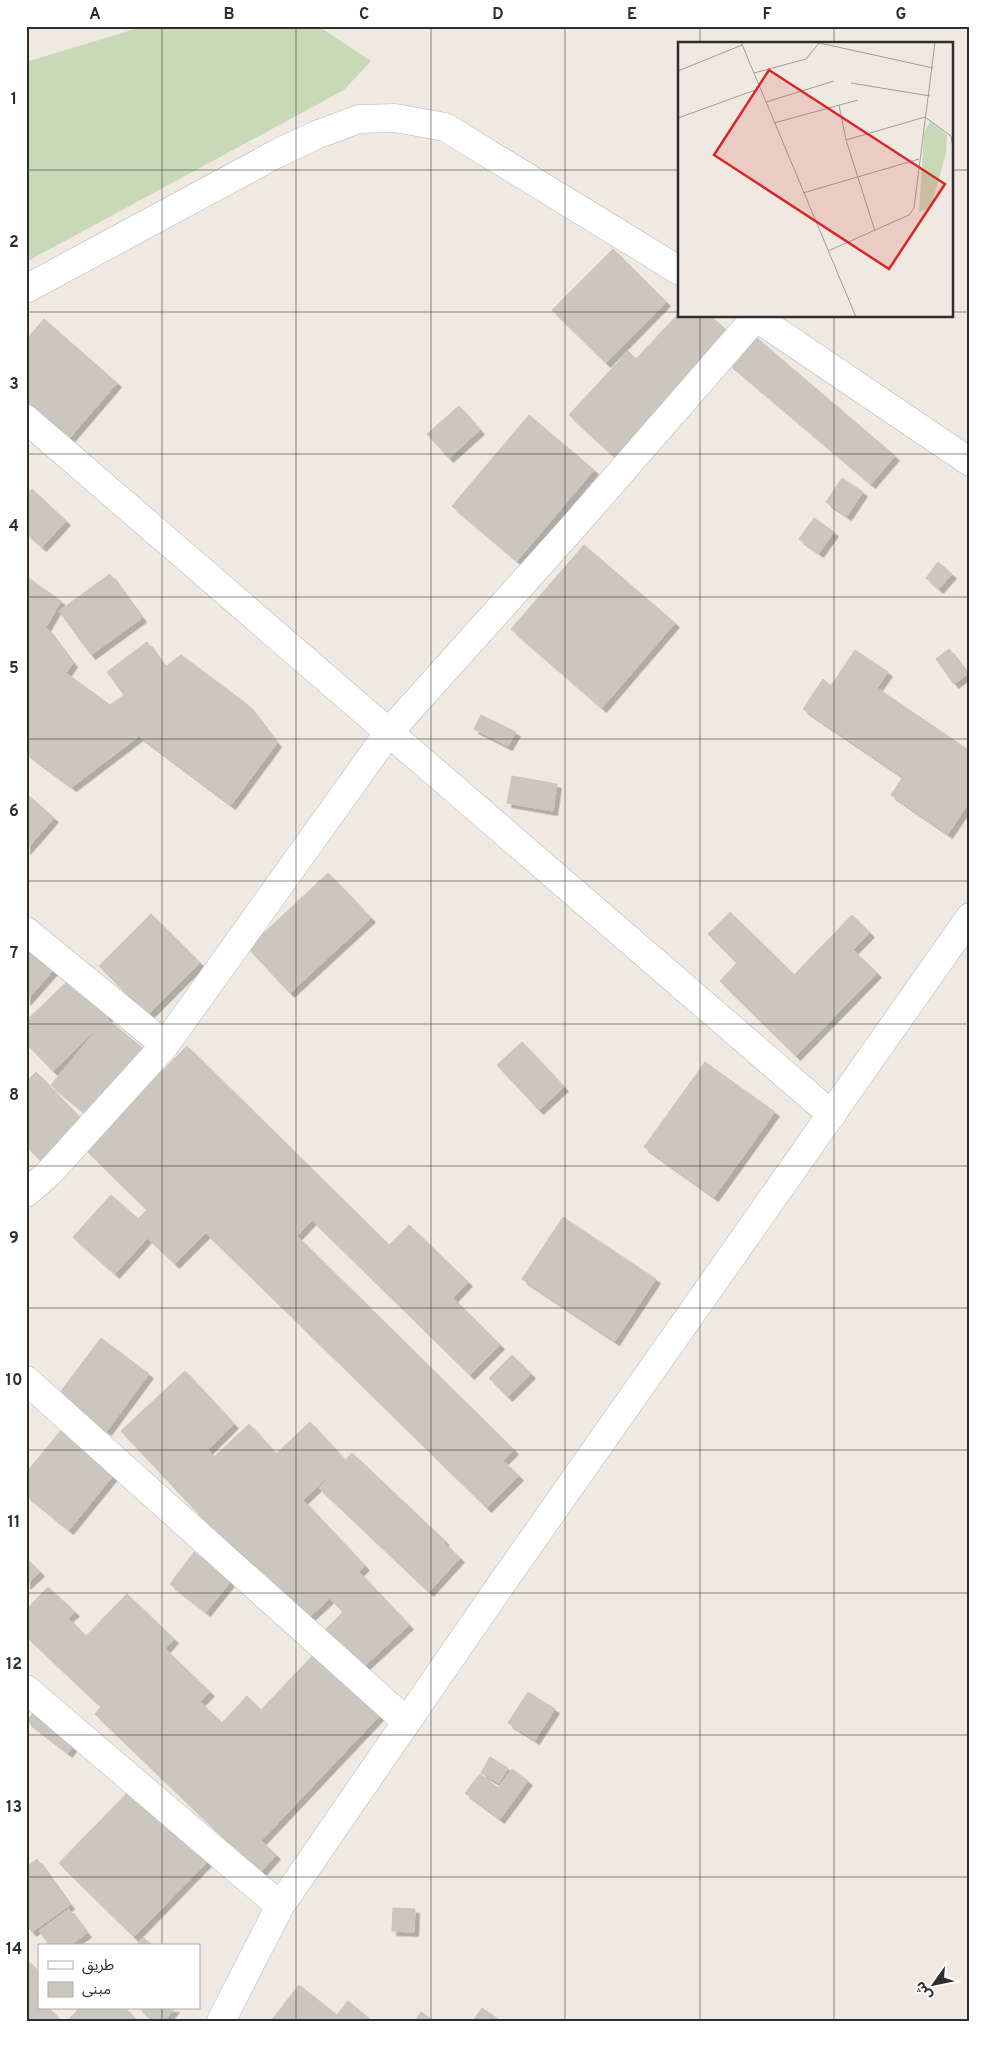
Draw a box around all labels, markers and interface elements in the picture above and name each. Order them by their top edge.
text: A [89,5,101,25]
text: B [223,5,235,25]
text: C [359,5,369,25]
text: D [492,5,504,25]
text: E [627,5,637,25]
text: F [762,5,772,25]
text: G [896,5,906,25]
inset map [678,42,954,318]
text: 1 [11,90,17,110]
text: 2 [9,233,19,253]
text: 3 [9,375,19,395]
text: 4 [9,517,19,537]
text: 5 [9,659,19,679]
text: 6 [9,802,19,822]
text: 7 [10,944,18,964]
text: 8 [9,1086,19,1106]
text: 9 [9,1229,19,1249]
text: 10 [6,1371,22,1391]
text: 11 [8,1513,20,1533]
text: 12 [6,1655,22,1675]
text: 13 [6,1798,22,1818]
text: 14 [6,1940,22,1960]
legend [38,1944,200,2010]
text: طريق [82,1957,114,1976]
north arrow [908,1960,958,2010]
text: ش [912,1978,937,2003]
text: مبنى [82,1981,111,2000]

